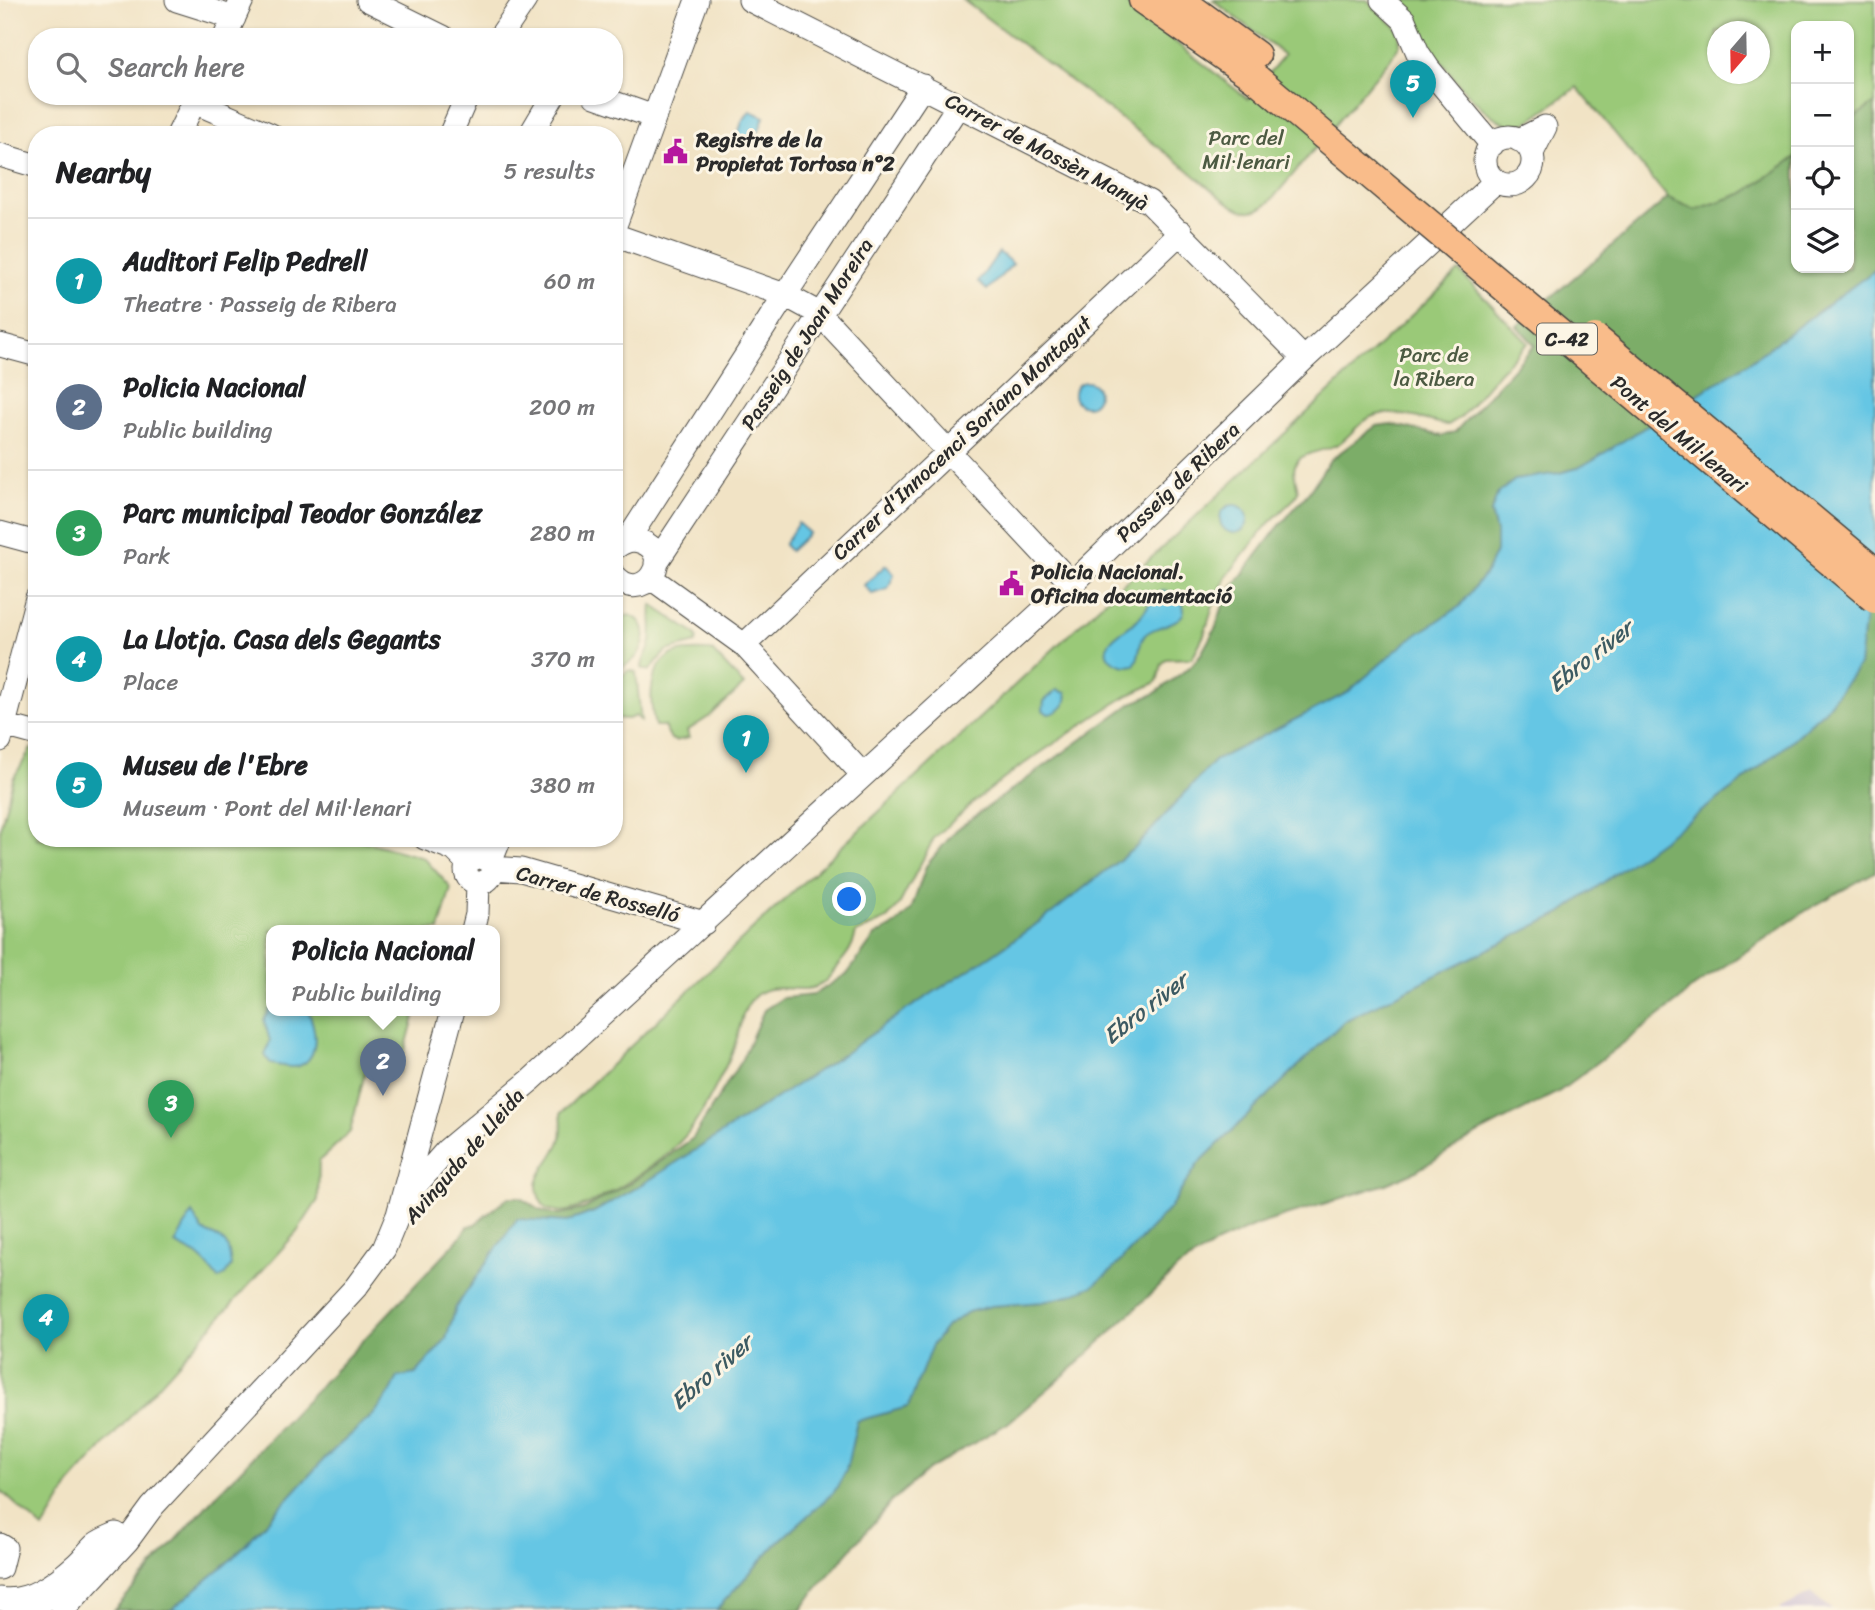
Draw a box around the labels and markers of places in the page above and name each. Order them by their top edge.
pin: 5 [1390,60,1436,118]
place label: Registre de la Propietat Tortosa n°2 [695,121,895,183]
public building icon: Registre de la Propietat Tortosa n°2 [662,138,690,166]
place label: Policia Nacional. Oficina documentació [1031,553,1233,615]
public building icon: Policia Nacional. Oficina documentació [997,570,1025,598]
pin: 1 [723,715,769,773]
pin: 2 [360,1038,406,1096]
pin: 3 [148,1080,194,1138]
pin: 4 [23,1294,69,1352]

